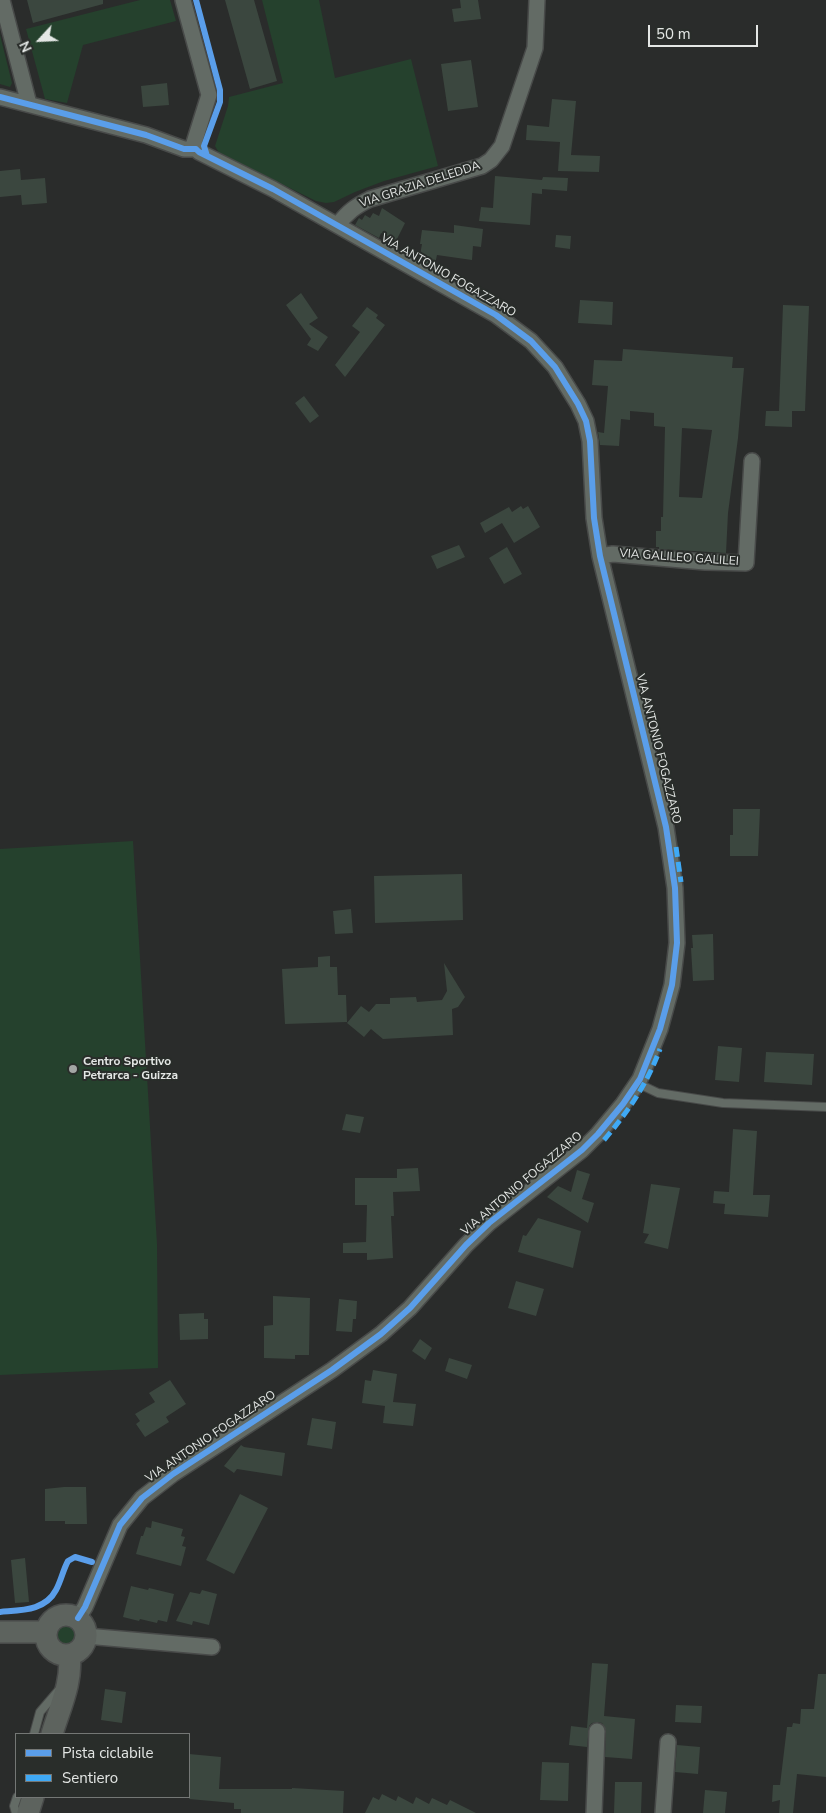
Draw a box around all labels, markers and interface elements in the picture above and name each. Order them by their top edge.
north arrow [15,15,65,65]
scale bar [651,15,761,47]
text: 50 m [656,24,691,44]
text: N [15,38,37,55]
street label: VIA GRAZIA DELEDDA [358,159,482,211]
street label: VIA ANTONIO FOGAZZARO [378,231,518,321]
street label: VIA GALILEO GALILEI [619,547,739,569]
street label: VIA ANTONIO FOGAZZARO [632,673,684,825]
place label: Centro Sportivo Petrarca - Guizza [83,1055,178,1083]
marker: Centro Sportivo Petrarca - Guizza [67,1063,79,1075]
street label: VIA ANTONIO FOGAZZARO [458,1129,586,1239]
street label: VIA ANTONIO FOGAZZARO [143,1388,279,1486]
legend [15,1733,190,1798]
text: Pista ciclabile [62,1743,154,1763]
text: Sentiero [62,1768,118,1788]

